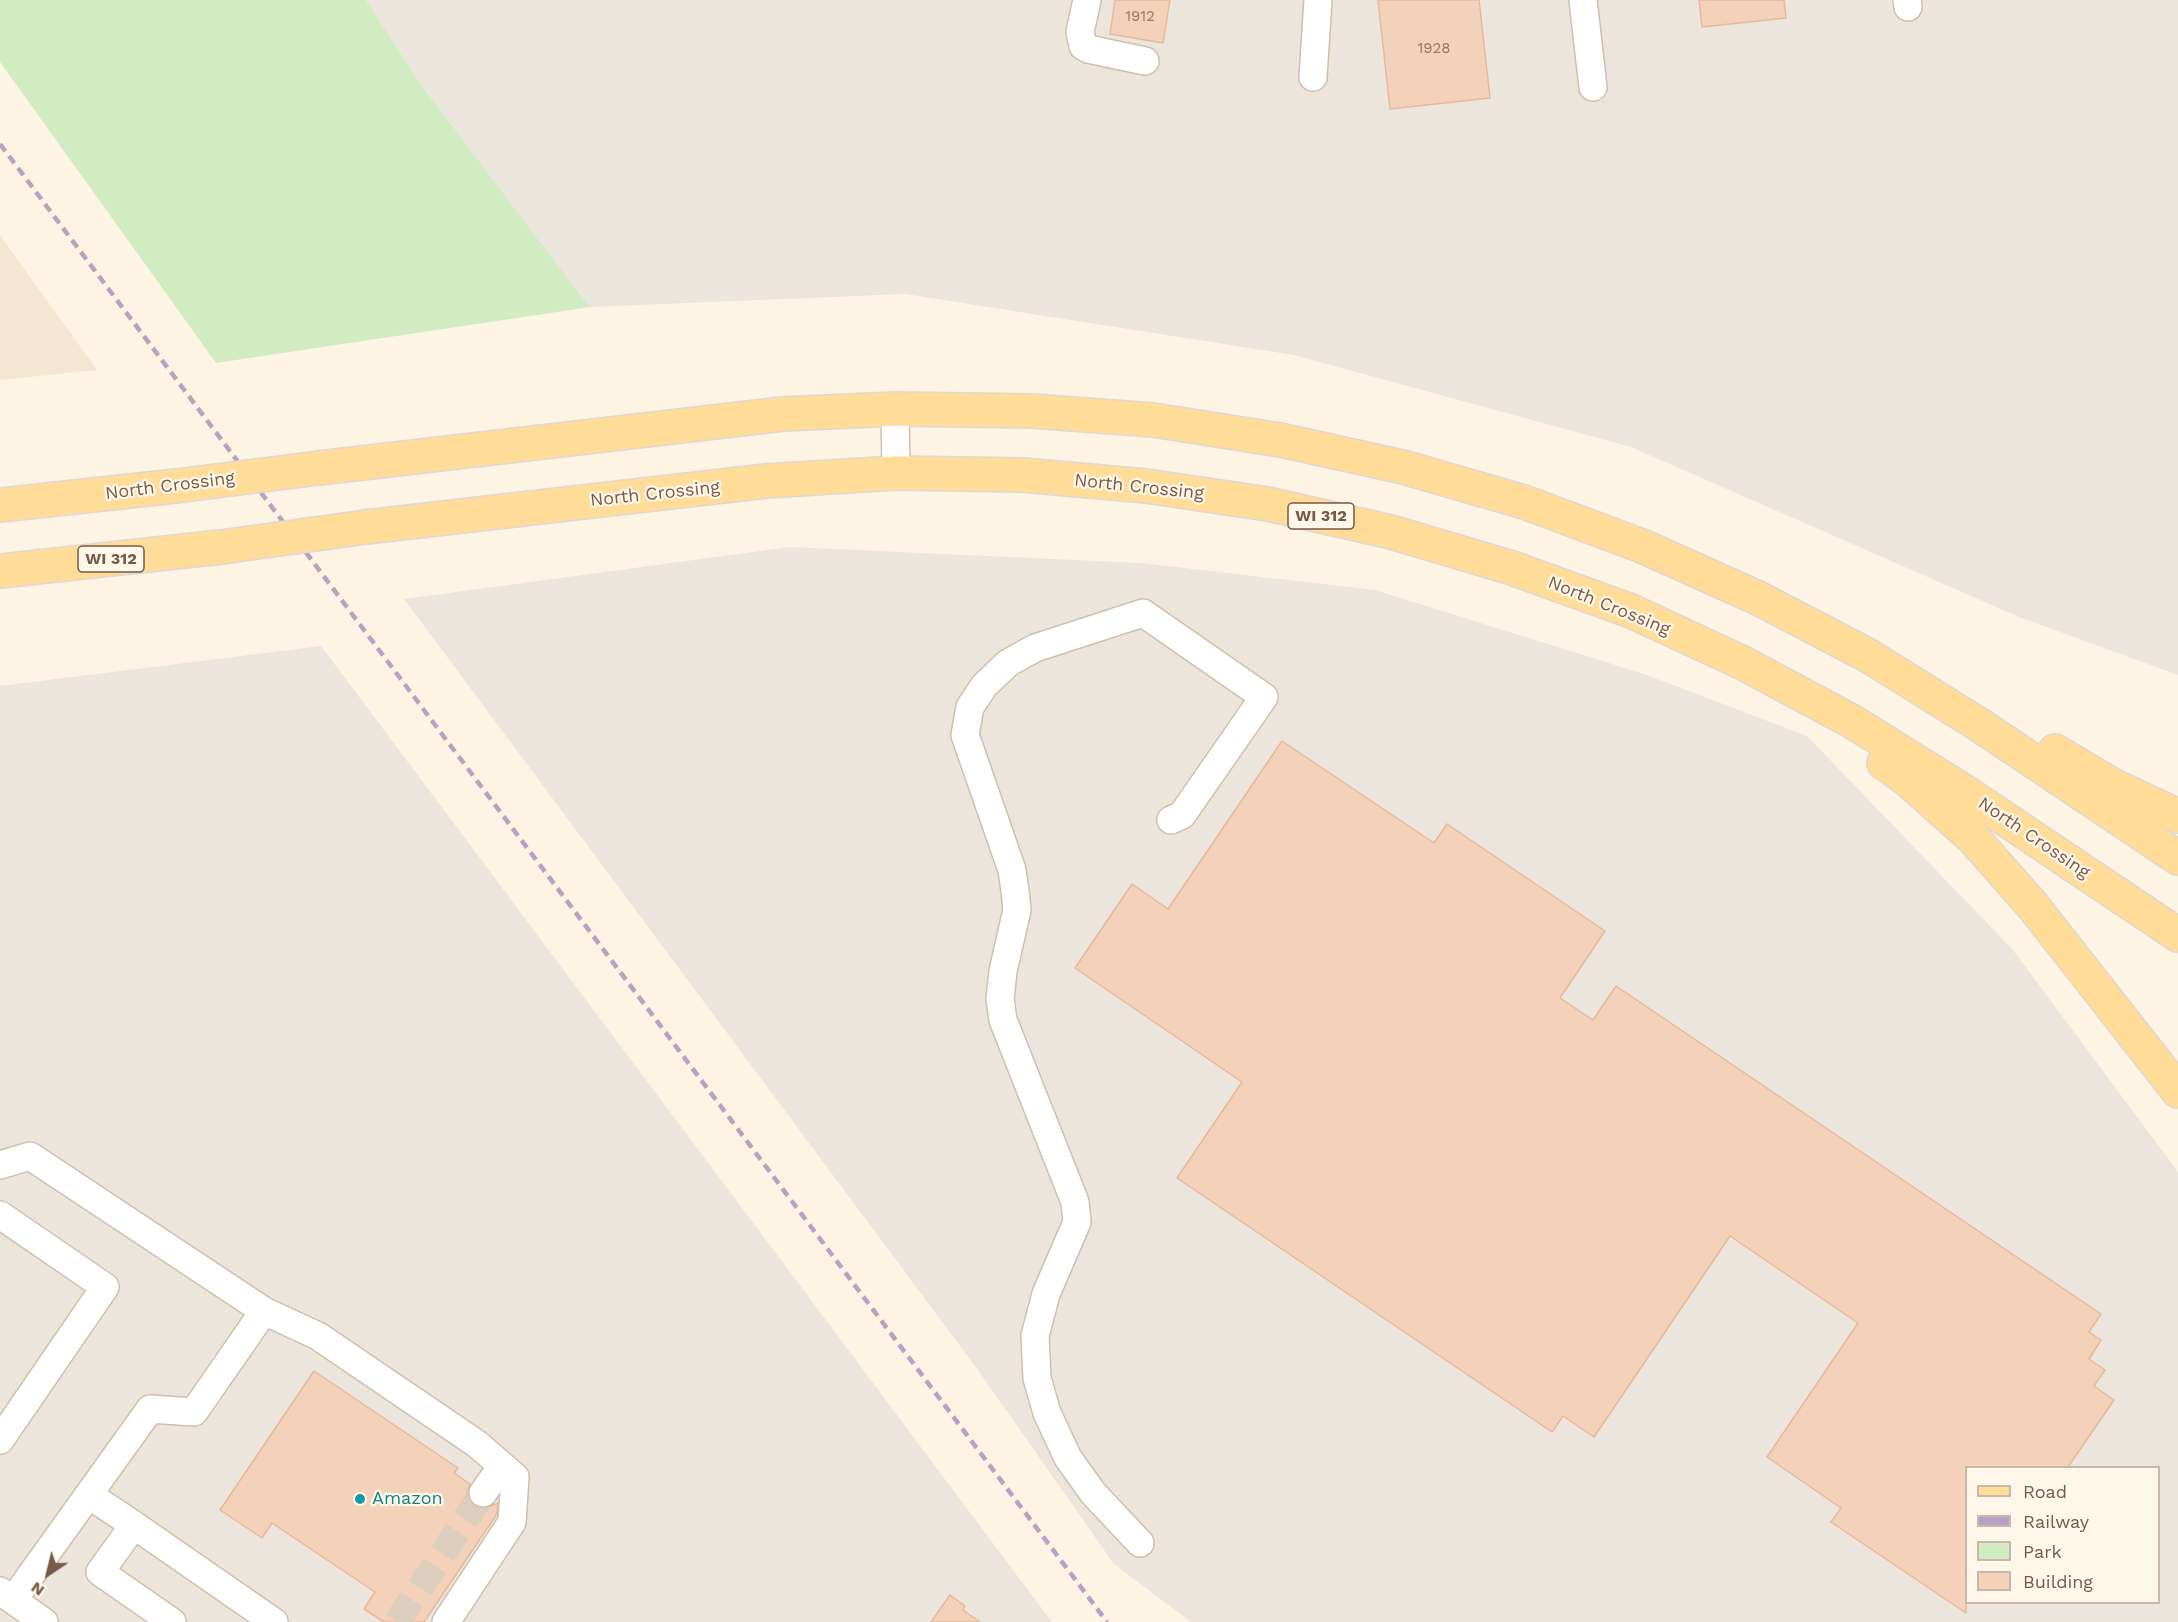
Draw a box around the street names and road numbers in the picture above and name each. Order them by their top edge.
street label: North Crossing [104,467,236,505]
street label: North Crossing [1073,469,1205,505]
street label: North Crossing [589,476,721,512]
road number: WI 312 [1288,503,1354,529]
road number: WI 312 [78,546,144,572]
street label: North Crossing [1545,572,1673,640]
street label: North Crossing [1974,793,2094,883]

